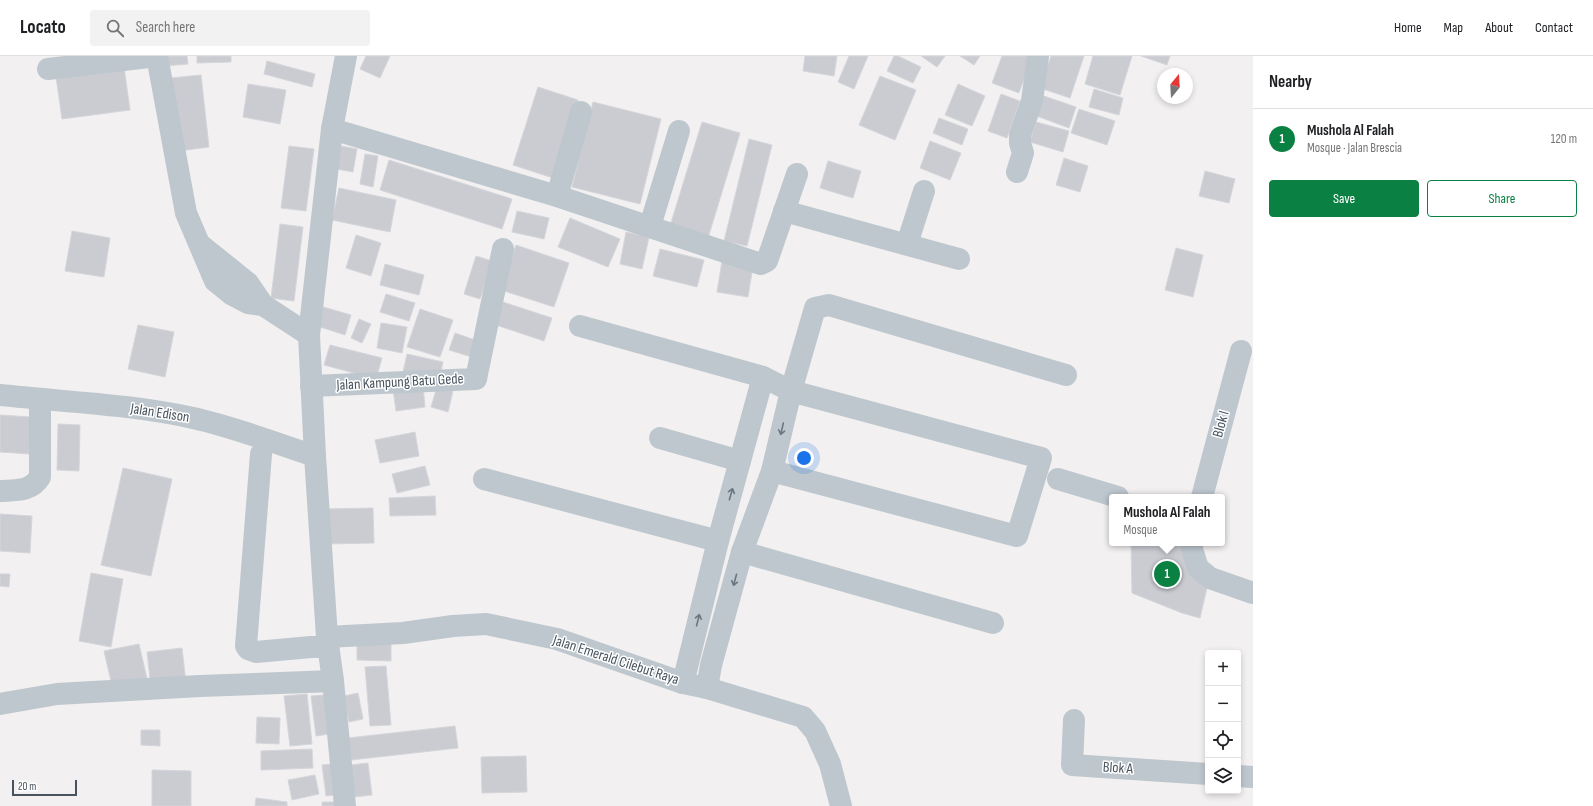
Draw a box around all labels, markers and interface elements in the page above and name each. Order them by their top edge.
search box [90,10,370,46]
text: Locato [20,16,66,39]
icon: search [104,17,126,39]
text: Search here [136,18,195,37]
text: Home [1394,19,1422,36]
text: Map [1444,19,1463,36]
text: About [1485,19,1513,36]
text: Contact [1535,19,1573,36]
north arrow [1157,68,1193,104]
text: Nearby [1269,72,1312,92]
text: Mushola Al Falah [1307,121,1394,140]
text: 1 [1279,131,1285,147]
text: 120 m [1551,131,1577,147]
text: Mosque · Jalan Brescia [1307,140,1402,156]
button: Save [1269,180,1419,217]
button: Share [1427,180,1577,217]
street label: Jalan Kampung Batu Gede [335,369,464,395]
street label: Jalan Edison [128,399,191,427]
street label: Blok I [1208,409,1234,439]
one-way arrow [777,422,785,435]
your location [794,448,814,468]
one-way arrow [728,488,735,501]
popup [1109,494,1225,546]
text: Mushola Al Falah [1124,503,1210,522]
text: Mosque [1124,522,1157,538]
pin: 1 [1154,559,1180,589]
one-way arrow [731,573,738,586]
one-way arrow [695,613,702,626]
street label: Jalan Emerald Cilebut Raya [550,630,682,689]
map controls [1205,650,1241,794]
button: + [1205,650,1241,686]
button: − [1205,686,1241,722]
button: locate [1205,722,1241,758]
street label: Blok A [1102,757,1134,779]
button: layers [1205,758,1241,794]
scale bar [12,778,77,797]
text: 20 m [18,780,36,793]

